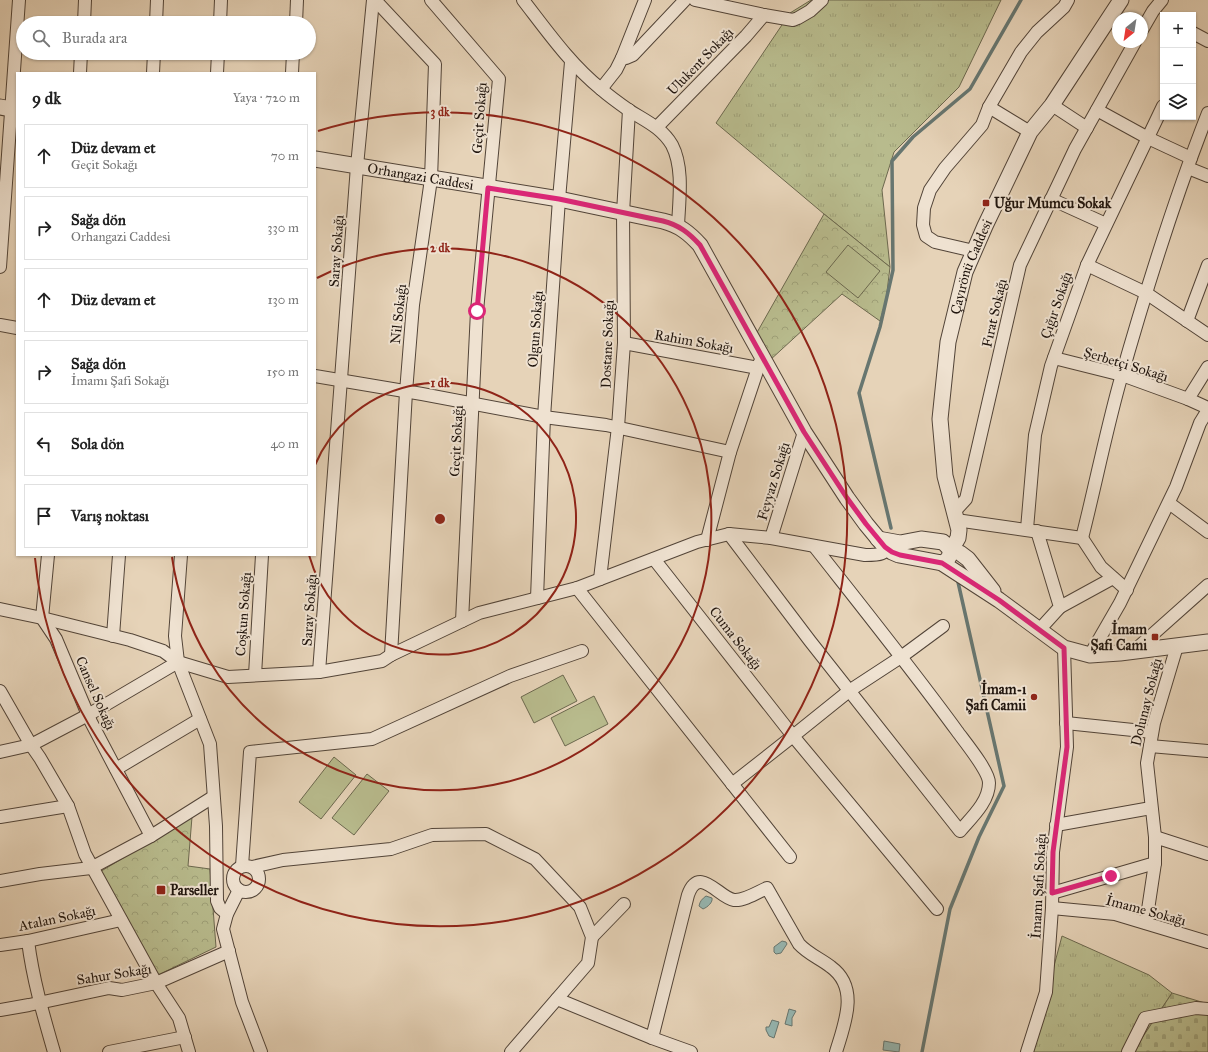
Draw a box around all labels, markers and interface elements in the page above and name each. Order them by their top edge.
north arrow [1112,12,1148,48]
map controls [1160,12,1196,120]
button: + [1160,12,1196,48]
search box [16,16,316,60]
street label: Ulukent Sokağı [664,24,737,99]
icon: search [30,27,52,49]
text: Burada ara [62,29,127,47]
button: − [1160,48,1196,84]
street label: Geçit Sokağı [469,82,490,154]
button: layers [1160,84,1196,120]
text: 9 dk [32,88,61,109]
text: Yaya · 720 m [233,90,300,106]
text: 3 dk [431,105,450,120]
text: Düz devam et [71,139,156,157]
icon: ahead [33,145,55,167]
text: 70 m [271,148,299,164]
text: Geçit Sokağı [71,157,138,173]
street label: Orhangazi Caddesi [366,160,475,194]
place label: Uğur Mumcu Sokak [994,195,1112,213]
marker: Uğur Mumcu Sokak [981,198,991,208]
text: Sağa dön [71,211,126,229]
street label: Saray Sokağı [325,214,348,288]
street label: Çayırönü Caddesi [947,216,996,316]
icon: right [33,217,55,239]
text: 330 m [267,220,299,236]
text: Orhangazi Caddesi [71,229,171,245]
text: 2 dk [430,241,450,255]
street label: Çığır Sokağı [1037,269,1076,341]
street label: Fırat Sokağı [978,277,1011,349]
street label: Nil Sokağı [387,283,410,345]
icon: ahead [33,289,55,311]
street label: Olgun Sokağı [524,290,547,368]
text: Düz devam et [71,291,156,309]
text: 130 m [267,292,299,308]
street label: Dostane Sokağı [597,299,618,389]
route start [468,302,486,320]
street label: Rahim Sokağı [653,326,735,357]
street label: Şerbetçi Sokağı [1082,344,1170,385]
text: Sağa dön [71,355,126,373]
icon: right [33,361,55,383]
text: 150 m [267,364,299,380]
text: İmamı Şafi Sokağı [71,373,169,389]
text: 1 dk [431,376,450,390]
street label: Geçit Sokağı [446,405,467,477]
icon: left [33,433,55,455]
text: Sola dön [71,435,124,453]
text: 40 m [270,436,299,452]
street label: Feyyaz Sokağı [754,440,793,522]
icon: arrive [33,505,55,527]
text: Varış noktası [71,507,149,525]
centre of rings [433,512,447,526]
street label: Coşkun Sokağı [232,571,255,657]
street label: Saray Sokağı [298,573,321,647]
street label: Cuma Sokağı [706,603,766,673]
place label: İmam Şafi Cami [1090,619,1147,655]
marker: İmam Şafi Cami [1150,632,1160,642]
street label: Cansel Sokağı [72,654,119,733]
street label: Dolunay Sokağı [1127,656,1166,748]
place label: İmam-ı Şafi Camii [966,679,1026,715]
marker: İmam-ı Şafi Camii [1029,692,1039,702]
street label: İmamı Şafi Sokağı [1026,833,1050,939]
route end [1102,867,1120,885]
place label: Parseller [170,882,219,899]
marker: Parseller [155,884,167,896]
street label: İmame Sokağı [1104,891,1188,929]
street label: Atalan Sokağı [16,902,97,935]
street label: Sahur Sokağı [76,960,153,989]

